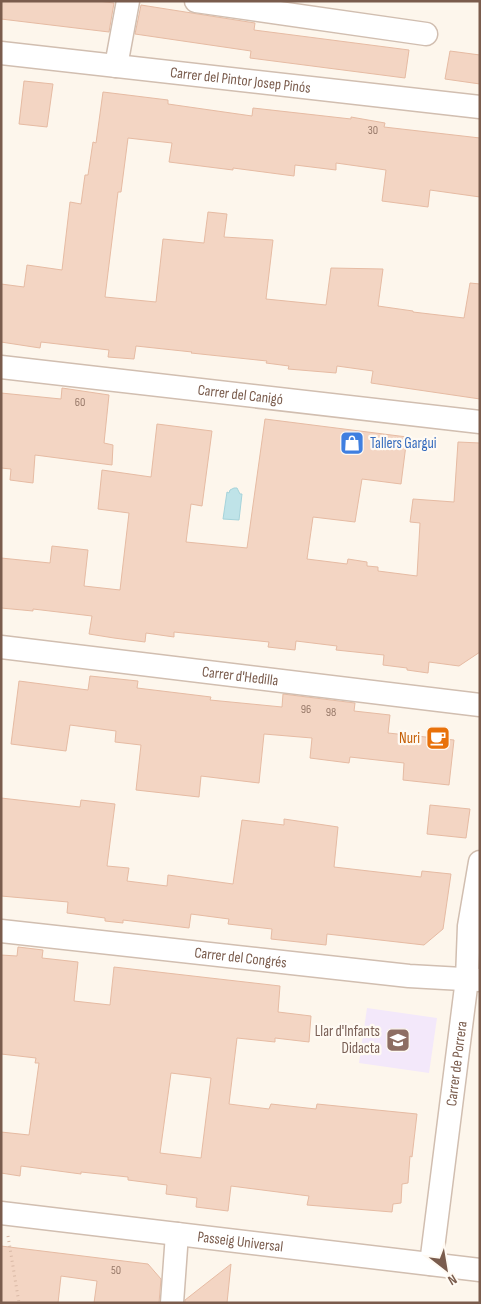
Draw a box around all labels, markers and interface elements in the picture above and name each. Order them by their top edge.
street label: Carrer del Pintor Josep Pinós [169,63,312,97]
house number: 30 [368,123,378,138]
street label: Carrer del Canigó [197,380,284,409]
house number: 60 [75,395,85,410]
shop icon: Tallers Gargui [339,430,365,456]
place label: Tallers Gargui [370,434,437,453]
street label: Carrer d'Hedilla [201,662,280,690]
house number: 96 [301,702,311,717]
house number: 98 [326,705,336,720]
cafe icon: Nuri [425,725,451,751]
place label: Nuri [399,729,420,748]
street label: Carrer del Congrés [193,943,288,972]
street label: Carrer de Porrera [442,1020,471,1107]
place label: Llar d'Infants Didacta [315,1022,380,1058]
school or university icon: Llar d'Infants Didacta [385,1027,411,1053]
street label: Passeig Universal [196,1227,284,1256]
north arrow [421,1244,471,1294]
house number: 50 [111,1263,121,1278]
text: N [445,1271,460,1289]

